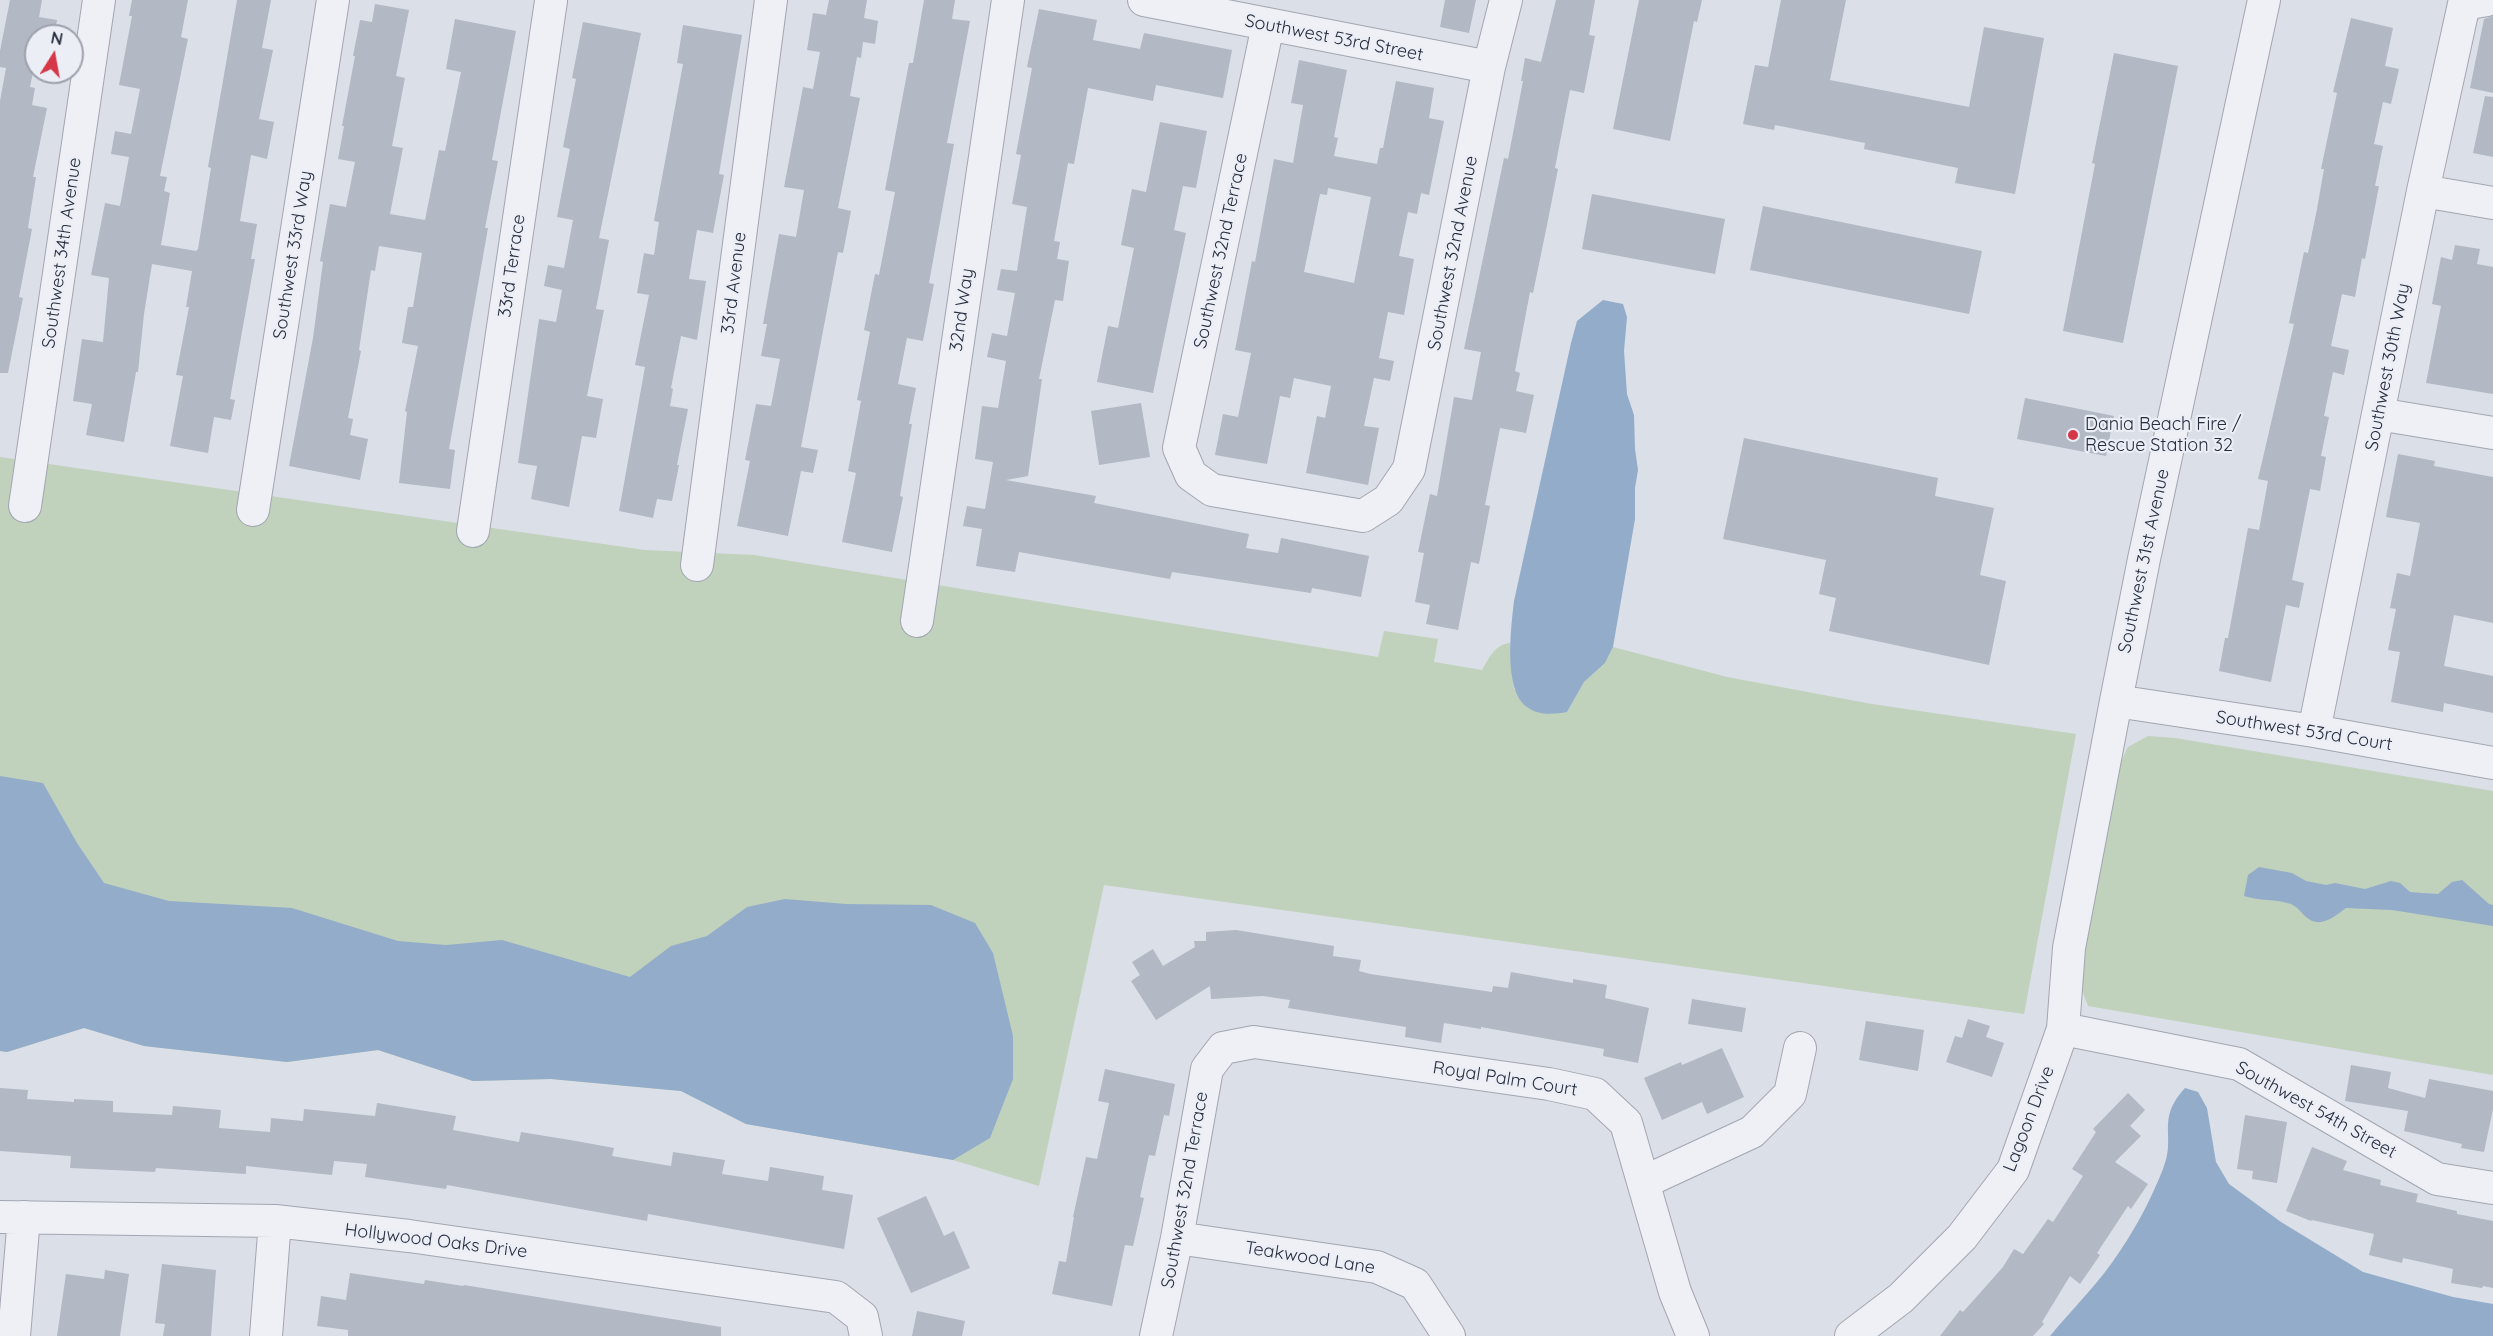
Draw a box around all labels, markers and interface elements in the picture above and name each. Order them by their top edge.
street label: Southwest 53rd Street [1243,10,1425,66]
north arrow [24,24,84,84]
text: N [49,27,65,49]
street label: Southwest 32nd Terrace [1190,151,1252,351]
street label: Southwest 32nd Avenue [1424,154,1482,352]
street label: Southwest 34th Avenue [38,156,86,350]
street label: Southwest 33rd Way [269,169,317,341]
street label: 33rd Terrace [494,213,530,319]
street label: 33rd Avenue [717,231,751,335]
street label: 32nd Way [945,267,979,353]
street label: Southwest 30th Way [2361,281,2415,453]
place label: Dania Beach Fire / Rescue Station 32 [2085,414,2241,456]
marker: Dania Beach Fire / Rescue Station 32 [2066,428,2080,442]
street label: Southwest 31st Avenue [2114,467,2174,655]
street label: Southwest 53rd Court [2214,706,2394,756]
street label: Royal Palm Court [1431,1057,1579,1101]
street label: Southwest 54th Street [2232,1057,2400,1163]
street label: Lagoon Drive [1999,1063,2059,1175]
street label: Southwest 32nd Terrace [1157,1090,1213,1290]
street label: Hollywood Oaks Drive [343,1219,529,1263]
street label: Teakwood Lane [1243,1237,1377,1279]

